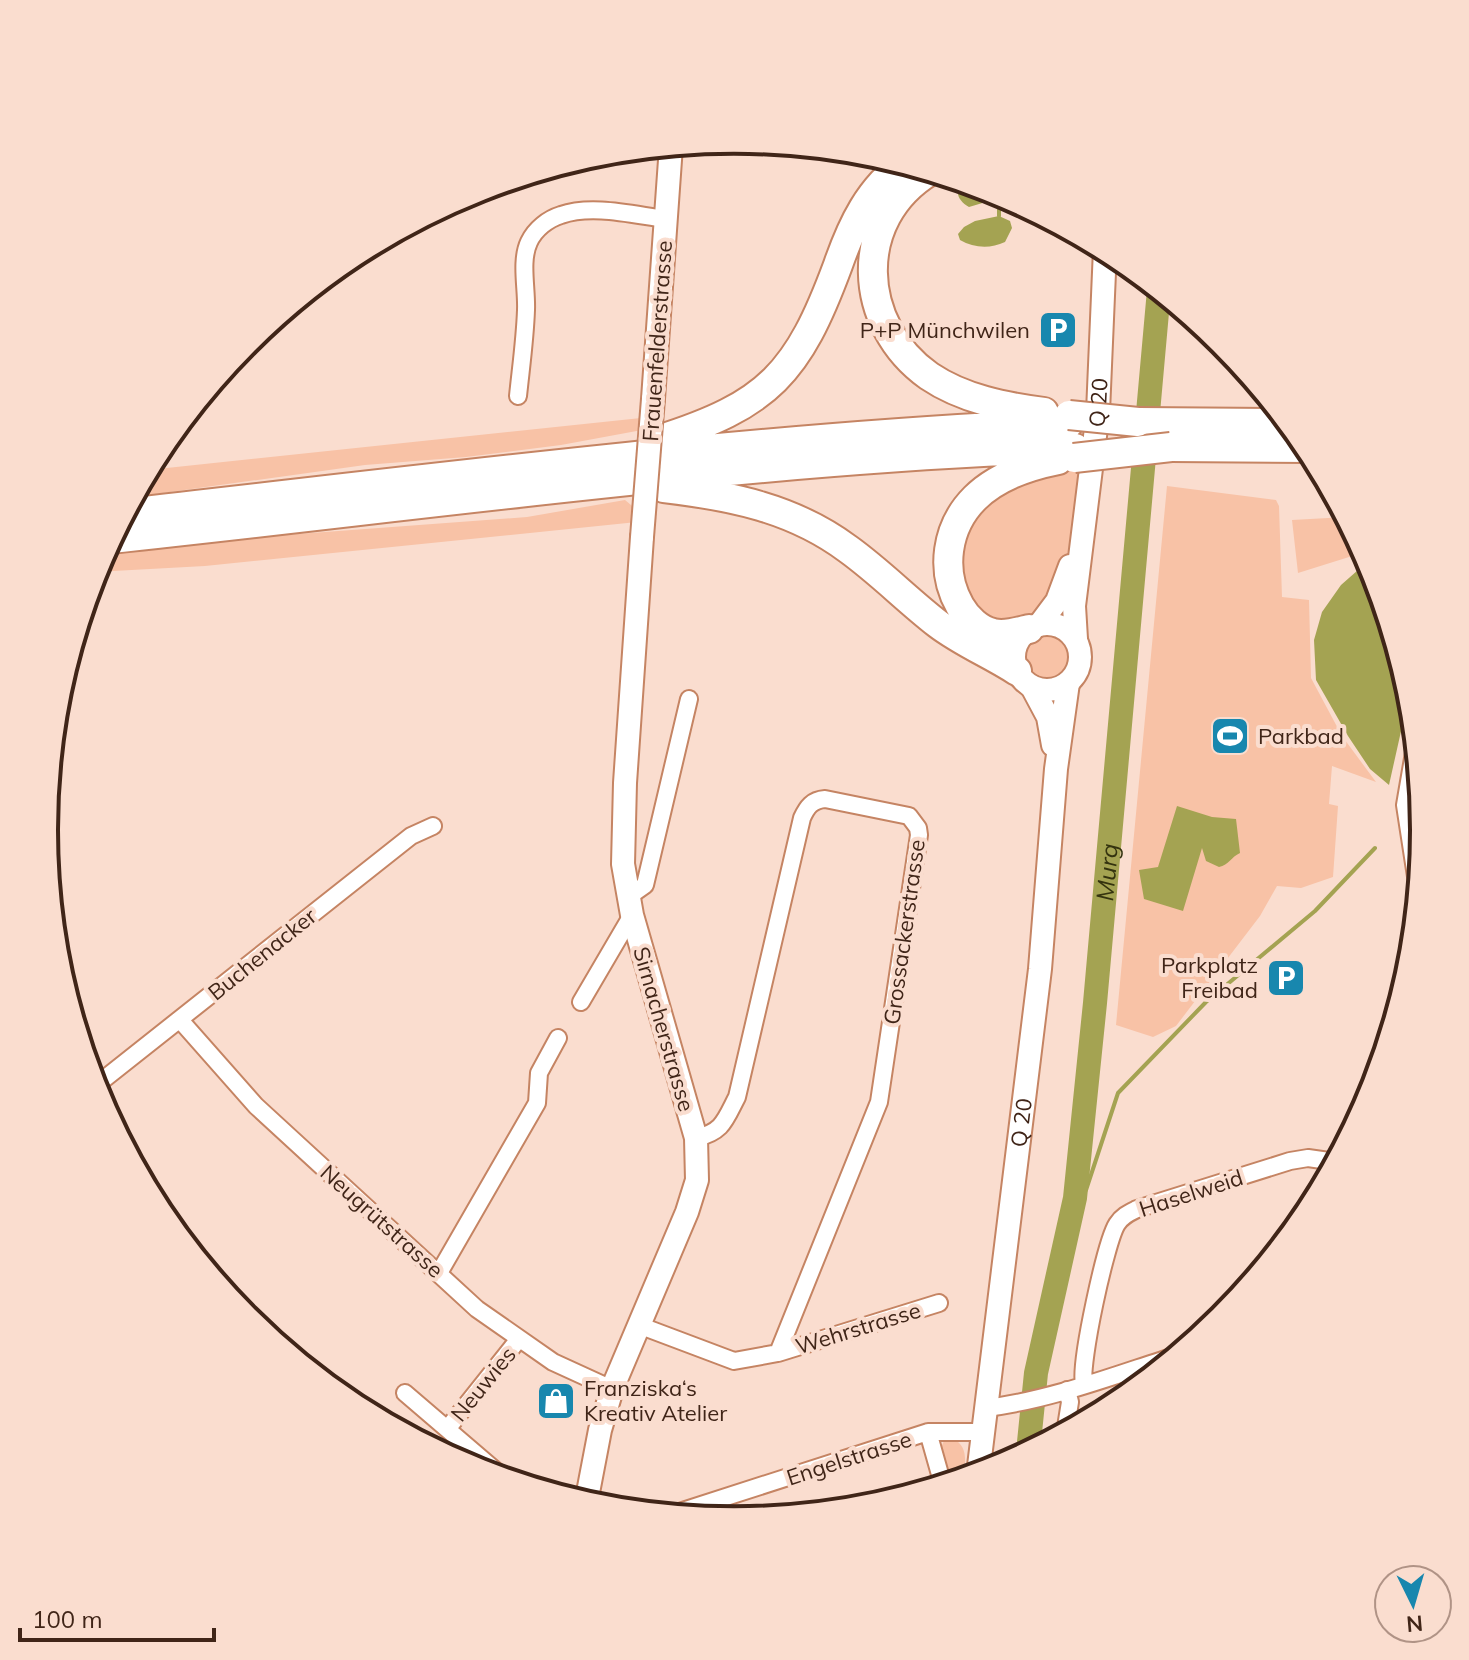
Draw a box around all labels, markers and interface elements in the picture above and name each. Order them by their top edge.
street label: Frauenfelderstrasse [636,240,678,442]
parking icon: P+P Münchwilen [1037,309,1079,351]
place label: P+P Münchwilen [860,316,1030,344]
street label: Q 20 [1082,377,1113,429]
sports icon: Parkbad [1209,715,1251,757]
place label: Parkbad [1258,722,1344,750]
street label: Grossackerstrasse [877,838,931,1026]
water label: Murg [1089,842,1124,902]
street label: Buchenacker [202,902,322,1006]
street label: Sirnacherstrasse [627,943,701,1115]
place label: Parkplatz Freibad [1161,951,1258,1004]
parking icon: Parkplatz Freibad [1265,957,1307,999]
street label: Q 20 [1004,1097,1038,1149]
street label: Neugrütstrasse [315,1158,449,1284]
street label: Haselweid [1136,1163,1246,1223]
street label: Wehrstrasse [792,1296,924,1360]
street label: Neuwies [444,1341,522,1427]
place label: Franziska‘s Kreativ Atelier [584,1374,727,1427]
shop icon: Franziska‘s Kreativ Atelier [535,1380,577,1422]
street label: Engelstrasse [783,1425,915,1491]
north arrow [1373,1564,1453,1644]
scale bar [20,1592,214,1642]
text: 100 m [32,1604,103,1634]
text: N [1405,1609,1424,1639]

